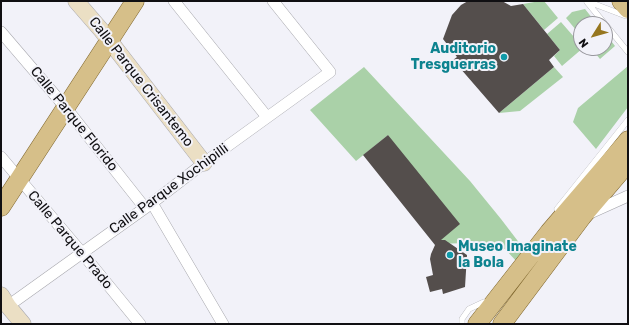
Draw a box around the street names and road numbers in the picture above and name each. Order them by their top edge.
street label: Calle Parque Crisantemo [85,14,197,150]
street label: Calle Parque Florido [27,63,121,175]
street label: Calle Parque Xochipilli [106,140,232,238]
street label: Calle Parque Prado [24,187,116,293]

